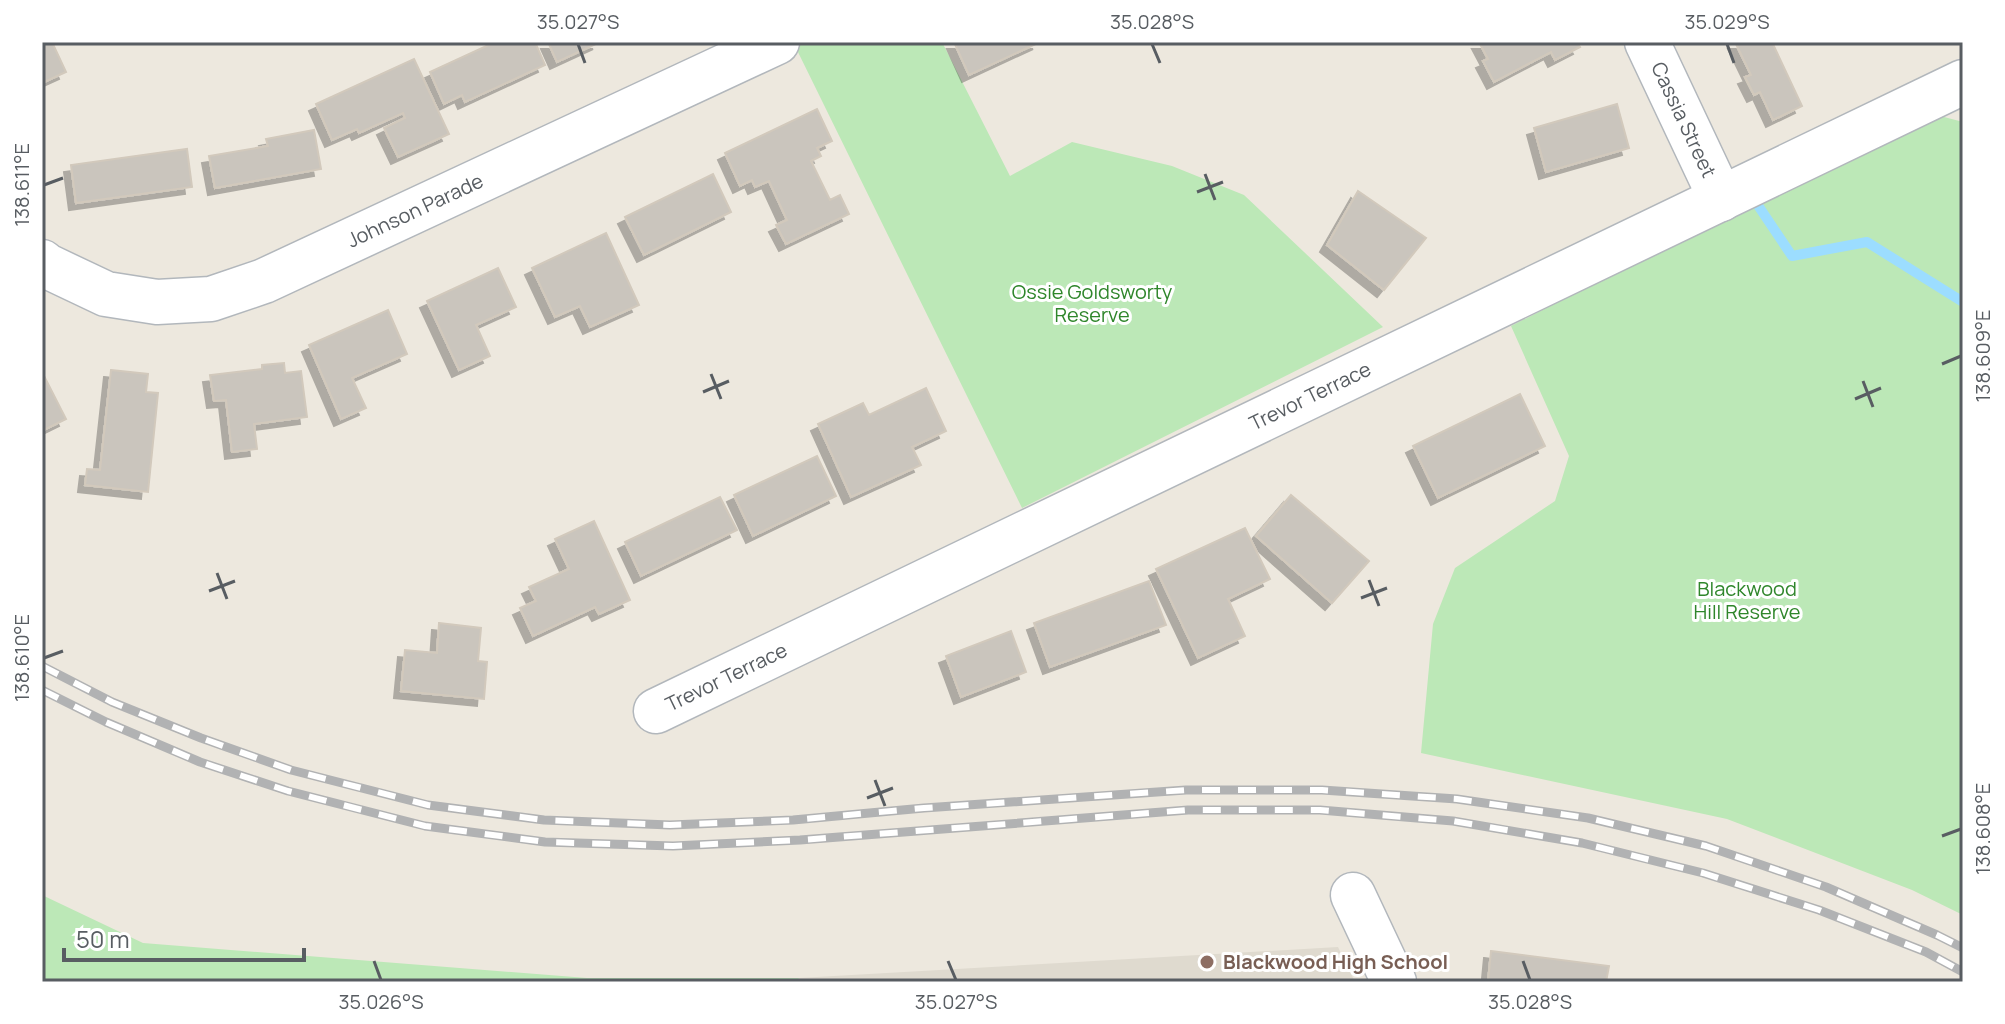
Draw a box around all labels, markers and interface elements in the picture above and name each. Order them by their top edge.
text: 35.027°S [537,8,619,35]
text: 35.028°S [1110,8,1194,35]
text: 35.029°S [1684,8,1770,35]
street label: Cassia Street [1645,57,1723,182]
text: 138.611°E [8,143,35,227]
street label: Johnson Parade [342,167,487,254]
park label: Ossie Goldsworty Reserve [1012,278,1173,328]
text: 138.609°E [1969,310,1996,402]
street label: Trevor Terrace [1245,355,1375,436]
park label: Blackwood Hill Reserve [1694,575,1800,625]
text: 138.610°E [8,614,35,702]
street label: Trevor Terrace [661,636,791,717]
text: 138.608°E [1969,783,1996,875]
scale bar [64,912,304,962]
text: 50 m [76,922,130,955]
place label: Blackwood High School [1223,948,1448,975]
marker: Blackwood High School [1198,953,1216,971]
text: 35.026°S [338,988,424,1015]
text: 35.027°S [915,988,997,1015]
text: 35.028°S [1488,988,1572,1015]

